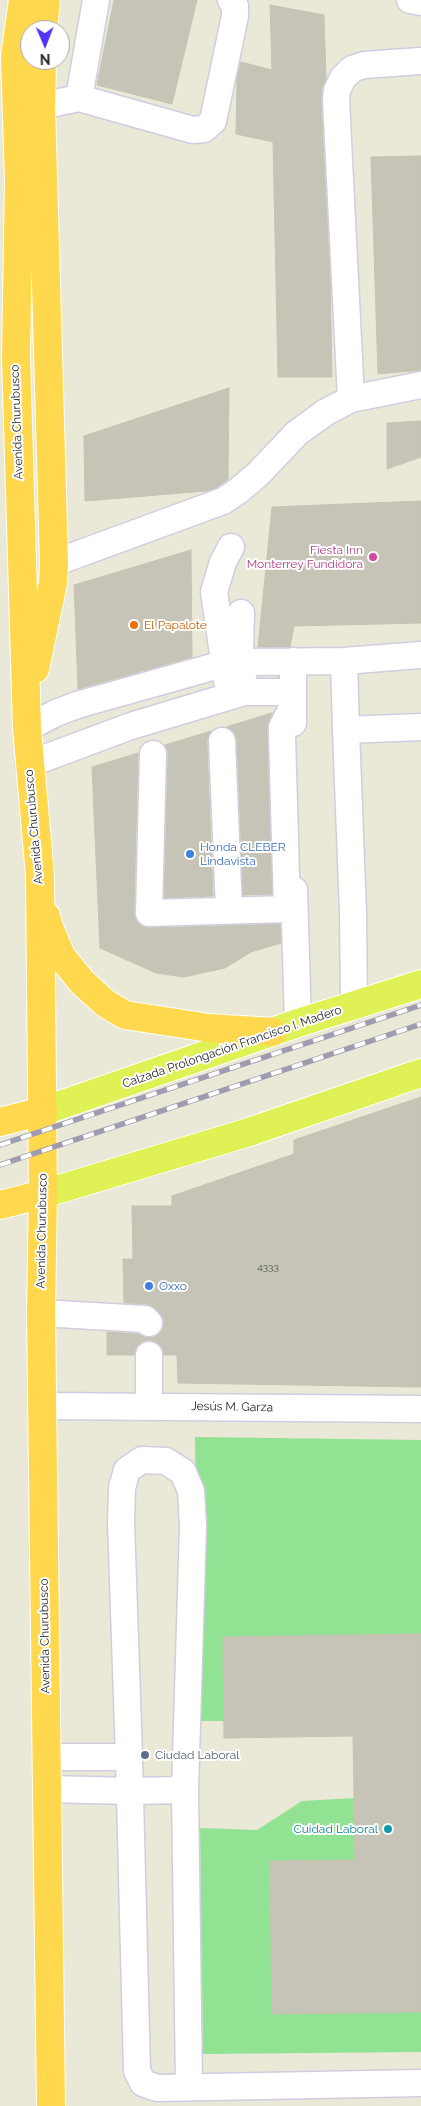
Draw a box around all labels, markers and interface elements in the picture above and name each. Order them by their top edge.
north arrow [20,20,70,70]
text: N [40,51,51,67]
street label: Avenida Churubusco [8,364,26,480]
place label: Fiesta Inn Monterrey Fundidora [247,543,363,571]
marker: Fiesta Inn Monterrey Fundidora [367,551,379,563]
place label: El Papalote [144,618,207,632]
marker: El Papalote [128,619,140,631]
street label: Avenida Churubusco [22,769,46,885]
place label: Honda CLEBER Lindavista [200,840,286,868]
marker: Honda CLEBER Lindavista [184,848,196,860]
street label: Calzada Prolongación Francisco I. Madero [120,1003,344,1091]
street label: Avenida Churubusco [34,1173,50,1289]
house number: 4333 [257,1261,279,1273]
place label: Oxxo [159,1279,187,1293]
marker: Oxxo [143,1280,155,1292]
street label: Jesús M. Garza [191,1399,273,1415]
street label: Avenida Churubusco [37,1578,53,1694]
place label: Ciudad Laboral [155,1748,240,1762]
marker: Ciudad Laboral [139,1749,151,1761]
place label: Cuidad Laboral [293,1822,378,1836]
marker: Cuidad Laboral [382,1823,394,1835]

